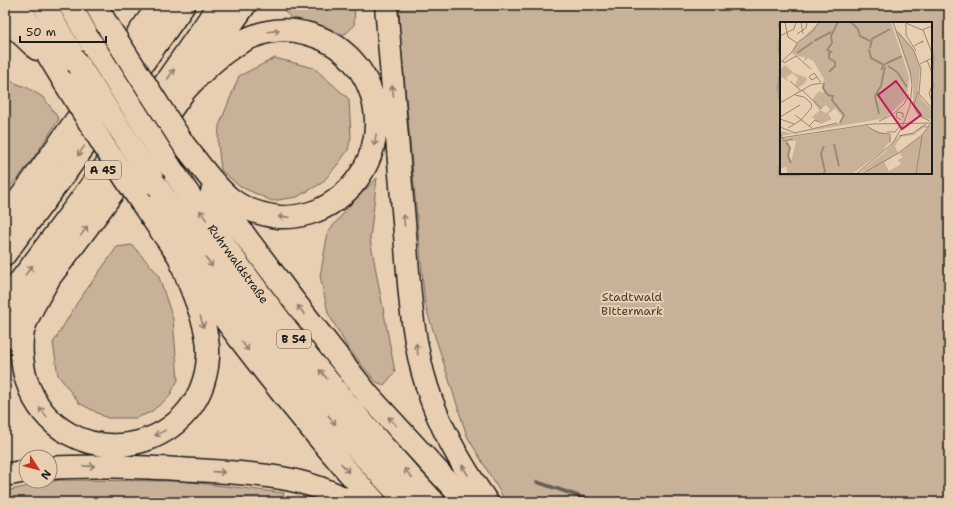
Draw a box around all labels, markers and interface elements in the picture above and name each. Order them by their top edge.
scale bar [20,18,106,44]
inset map [780,22,932,174]
text: 50 m [26,24,56,40]
one-way arrow [268,27,281,35]
one-way arrow [167,69,175,80]
one-way arrow [390,85,397,98]
one-way arrow [370,133,378,146]
one-way arrow [77,145,85,156]
road number: A 45 [85,161,121,179]
one-way arrow [199,210,207,221]
one-way arrow [278,213,291,220]
one-way arrow [400,214,408,227]
street label: Ruhrwaldstraße [204,221,272,307]
one-way arrow [80,226,88,237]
one-way arrow [205,256,213,267]
one-way arrow [24,264,33,275]
park label: Stadtwald Bittermark [601,289,663,319]
one-way arrow [297,305,306,316]
one-way arrow [199,315,206,328]
road number: B 54 [277,330,311,348]
one-way arrow [241,341,249,352]
one-way arrow [413,343,421,356]
one-way arrow [319,369,328,380]
one-way arrow [39,406,47,417]
one-way arrow [327,414,336,425]
one-way arrow [388,416,397,427]
one-way arrow [154,430,166,438]
north arrow [18,449,58,489]
one-way arrow [82,462,95,470]
one-way arrow [341,463,350,474]
one-way arrow [461,465,469,476]
text: N [37,467,54,483]
one-way arrow [212,468,225,475]
one-way arrow [403,468,412,479]

